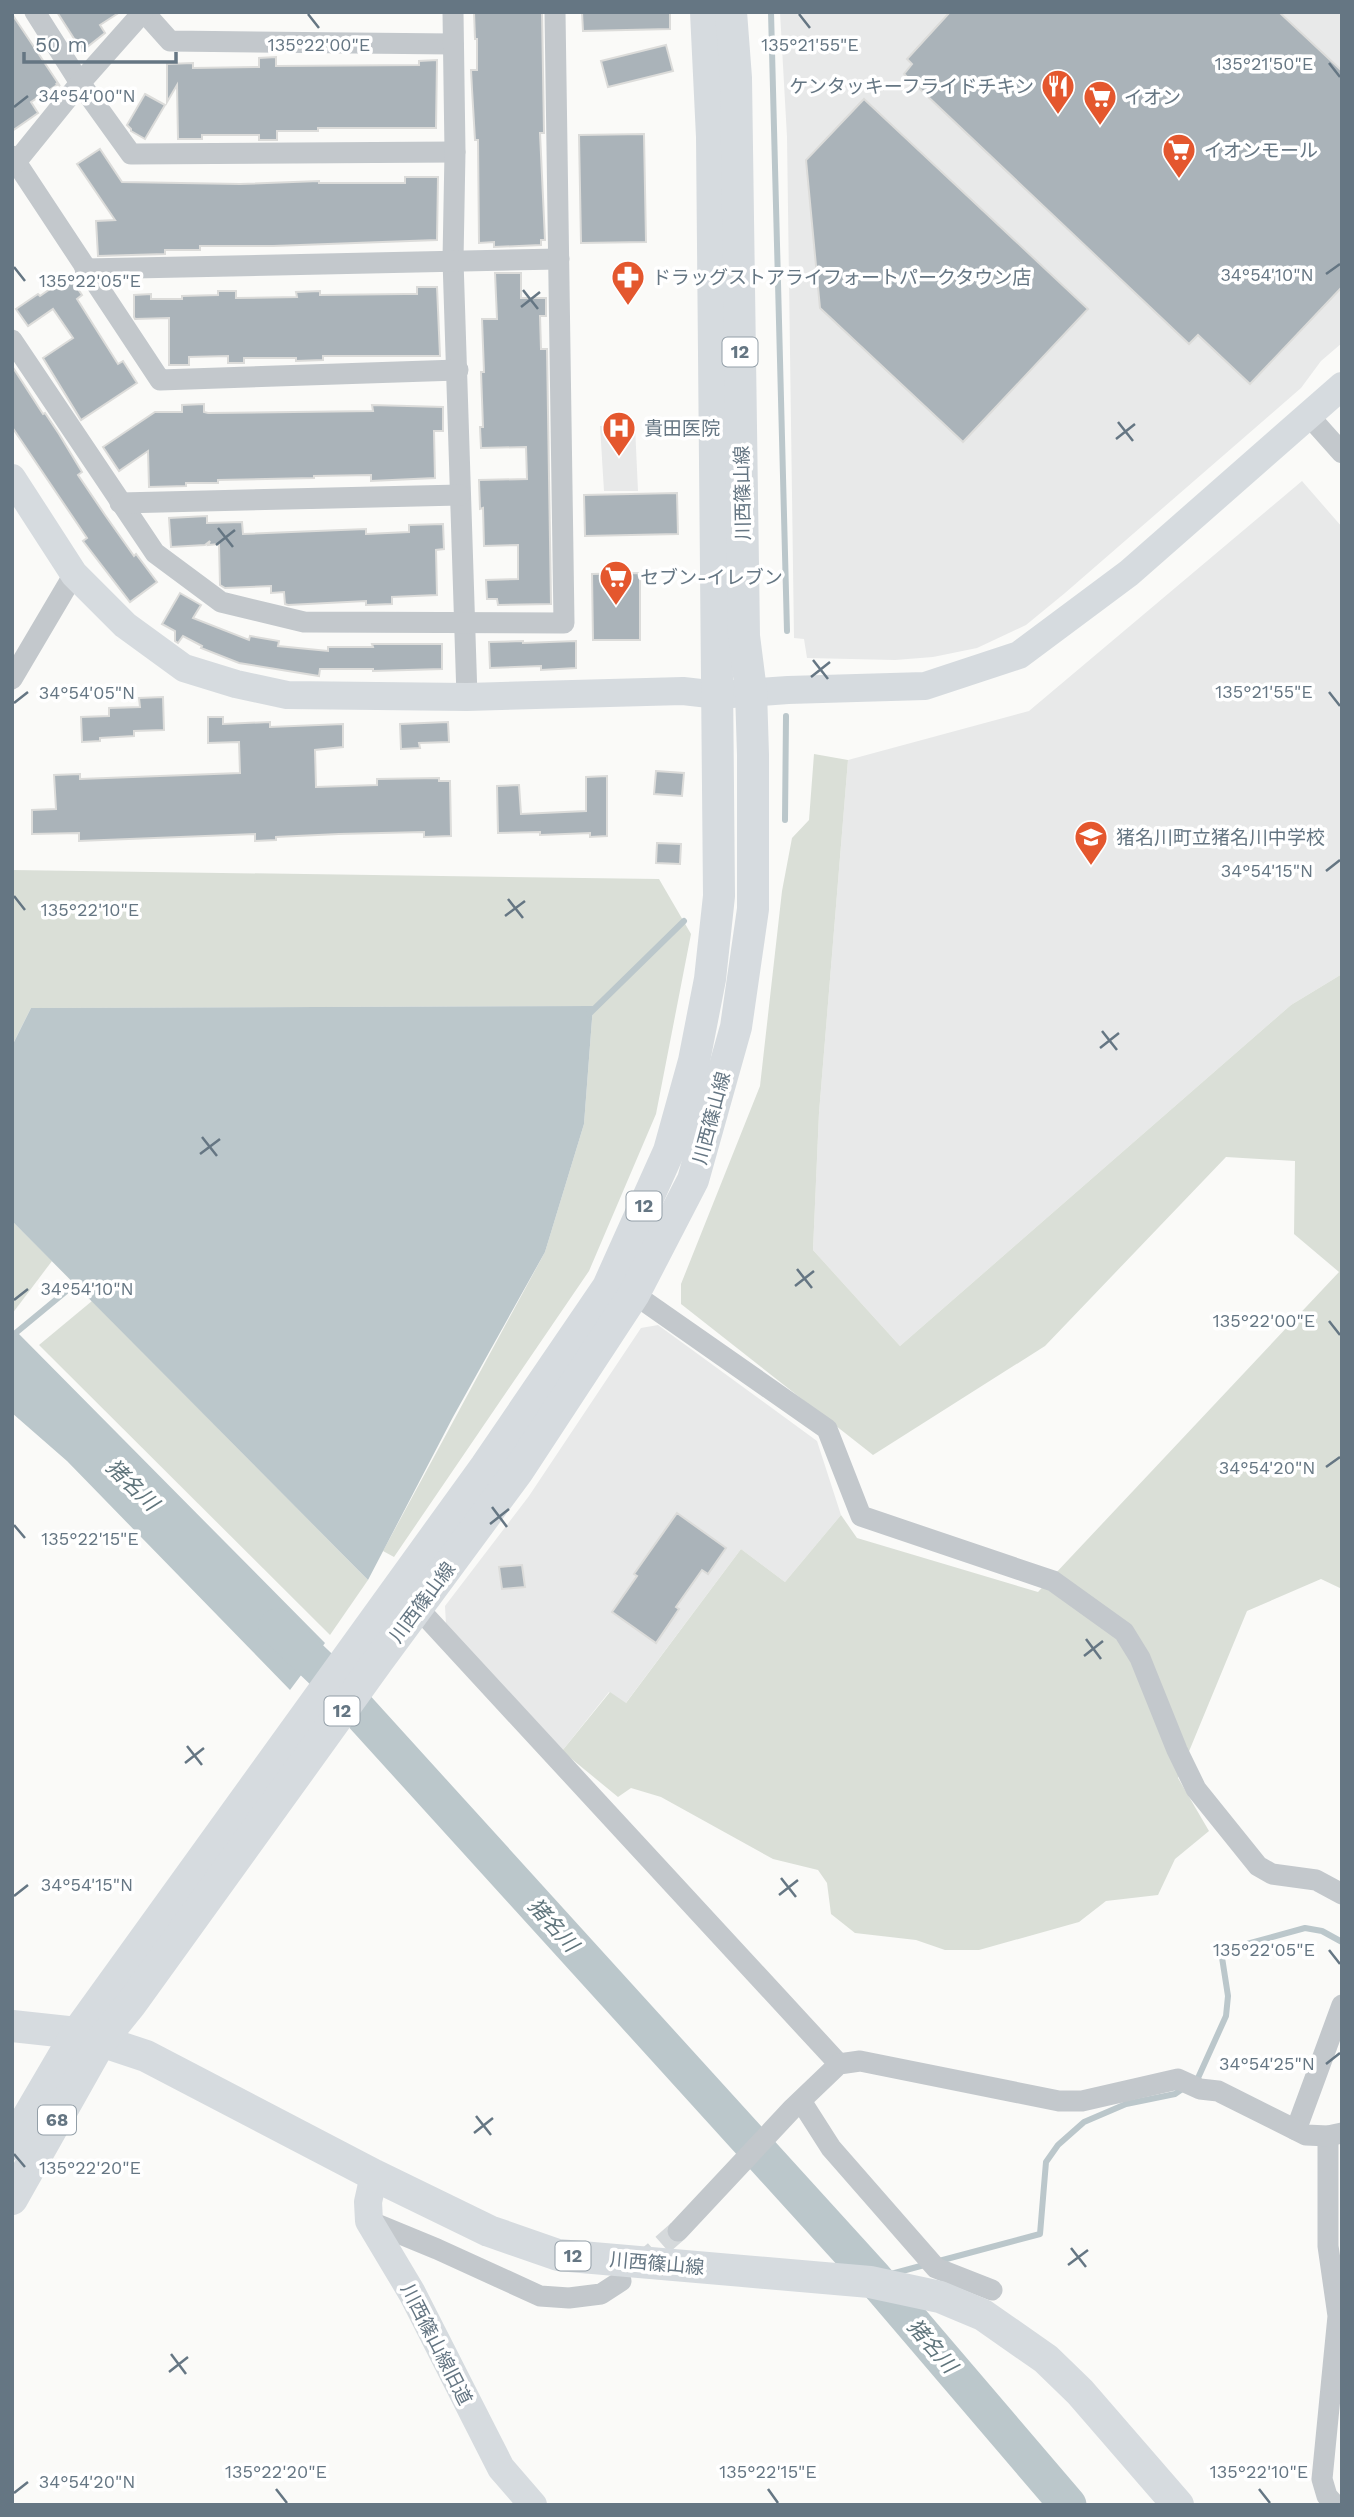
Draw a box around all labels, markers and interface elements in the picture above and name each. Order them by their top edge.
scale bar [24,21,177,65]
text: 50 m [35,32,87,57]
text: 135°22'00"E [268,34,370,55]
text: 135°21'55"E [761,34,859,55]
text: 135°21'50"E [1215,53,1313,74]
restaurant icon: ケンタッキーフライドチキン [1039,67,1077,116]
place label: ケンタッキーフライドチキン [789,75,1034,98]
supermarket icon: イオン [1081,78,1119,127]
text: 34°54'00"N [38,85,136,106]
place label: イオン [1124,86,1181,109]
supermarket icon: イオンモール [1160,131,1198,180]
place label: イオンモール [1204,139,1318,162]
pharmacy icon: ドラッグストアライフォートパークタウン店 [609,258,647,307]
text: 34°54'10"N [1220,264,1314,285]
place label: ドラッグストアライフォートパークタウン店 [652,266,1031,289]
text: 135°22'05"E [39,270,141,291]
road number: 12 [722,338,758,366]
hospital icon: 貴田医院 [600,409,638,458]
place label: 貴田医院 [644,417,720,440]
street label: 川西篠山線 [730,445,755,541]
supermarket icon: セブン-イレブン [597,558,635,607]
place label: セブン-イレブン [640,566,783,589]
text: 135°21'55"E [1215,681,1313,702]
text: 34°54'05"N [39,682,135,703]
school or university icon: 猪名川町立猪名川中学校 [1072,818,1110,867]
place label: 猪名川町立猪名川中学校 [1116,826,1325,849]
text: 34°54'15"N [1221,860,1313,881]
text: 135°22'10"E [41,899,139,920]
street label: 川西篠山線 [688,1069,735,1167]
road number: 12 [626,1191,662,1220]
text: 34°54'10"N [40,1278,134,1299]
text: 135°22'00"E [1213,1310,1315,1331]
water label: 猪名川 [101,1454,165,1517]
text: 34°54'20"N [1219,1457,1315,1478]
text: 135°22'15"E [41,1528,139,1549]
street label: 川西篠山線 [385,1557,460,1647]
road number: 12 [324,1696,360,1726]
text: 34°54'15"N [41,1874,133,1895]
water label: 猪名川 [523,1893,585,1958]
text: 135°22'05"E [1213,1939,1315,1960]
text: 34°54'25"N [1219,2053,1315,2074]
road number: 68 [38,2106,76,2134]
text: 135°22'20"E [39,2157,141,2178]
road number: 12 [556,2242,590,2270]
street label: 川西篠山線 [609,2248,705,2279]
street label: 川西篠山線旧道 [396,2280,477,2409]
water label: 猪名川 [902,2314,964,2379]
text: 135°22'20"E [225,2461,327,2482]
text: 135°22'15"E [719,2461,817,2482]
text: 135°22'10"E [1210,2461,1308,2482]
text: 34°54'20"N [39,2471,135,2492]

